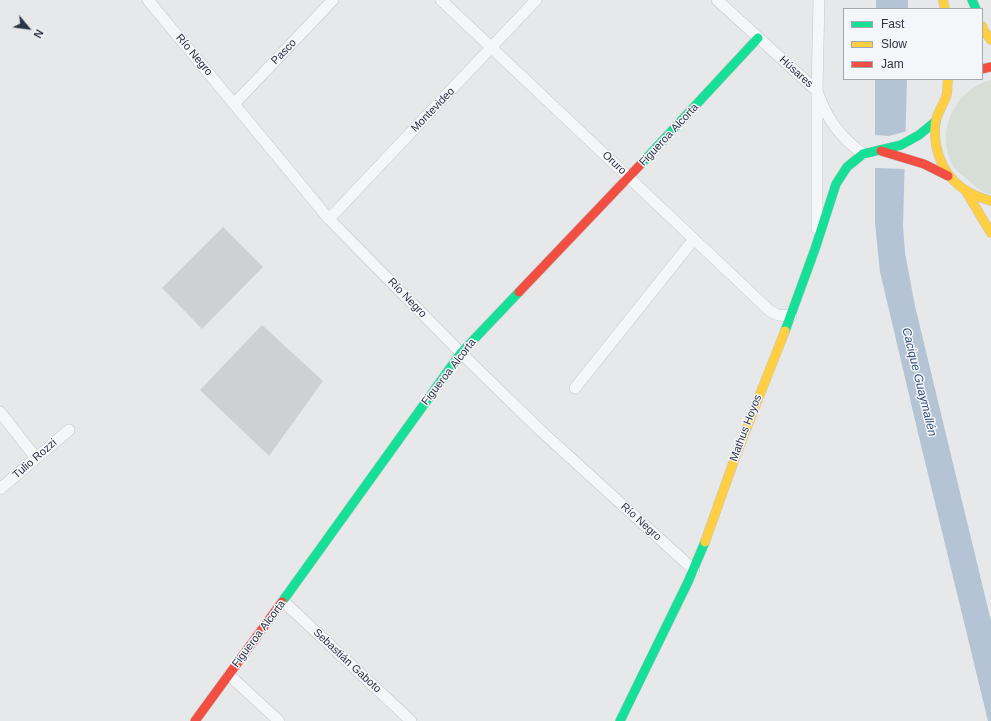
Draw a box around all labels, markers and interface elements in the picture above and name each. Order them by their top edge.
north arrow [8,8,48,48]
legend [843,8,983,80]
text: Fast [881,17,904,31]
text: N [31,27,46,40]
street label: Río Negro [173,32,215,78]
street label: Pasco [269,36,299,68]
text: Slow [881,37,907,51]
street label: Húsares [776,53,816,91]
text: Jam [881,57,904,71]
street label: Montevideo [409,85,457,135]
street label: Figueroa Alcorta [637,101,701,169]
street label: Oruro [599,149,629,177]
street label: Río Negro [385,275,429,321]
water label: Cacique Guaymallén [899,326,939,438]
street label: Figueroa Alcorta [419,336,479,408]
street label: Mathus Hoyos [727,393,765,463]
street label: Tulio Rozzi [10,436,60,482]
street label: Río Negro [618,500,664,544]
street label: Figueroa Alcorta [229,598,289,670]
street label: Sebastián Gaboto [310,626,384,696]

